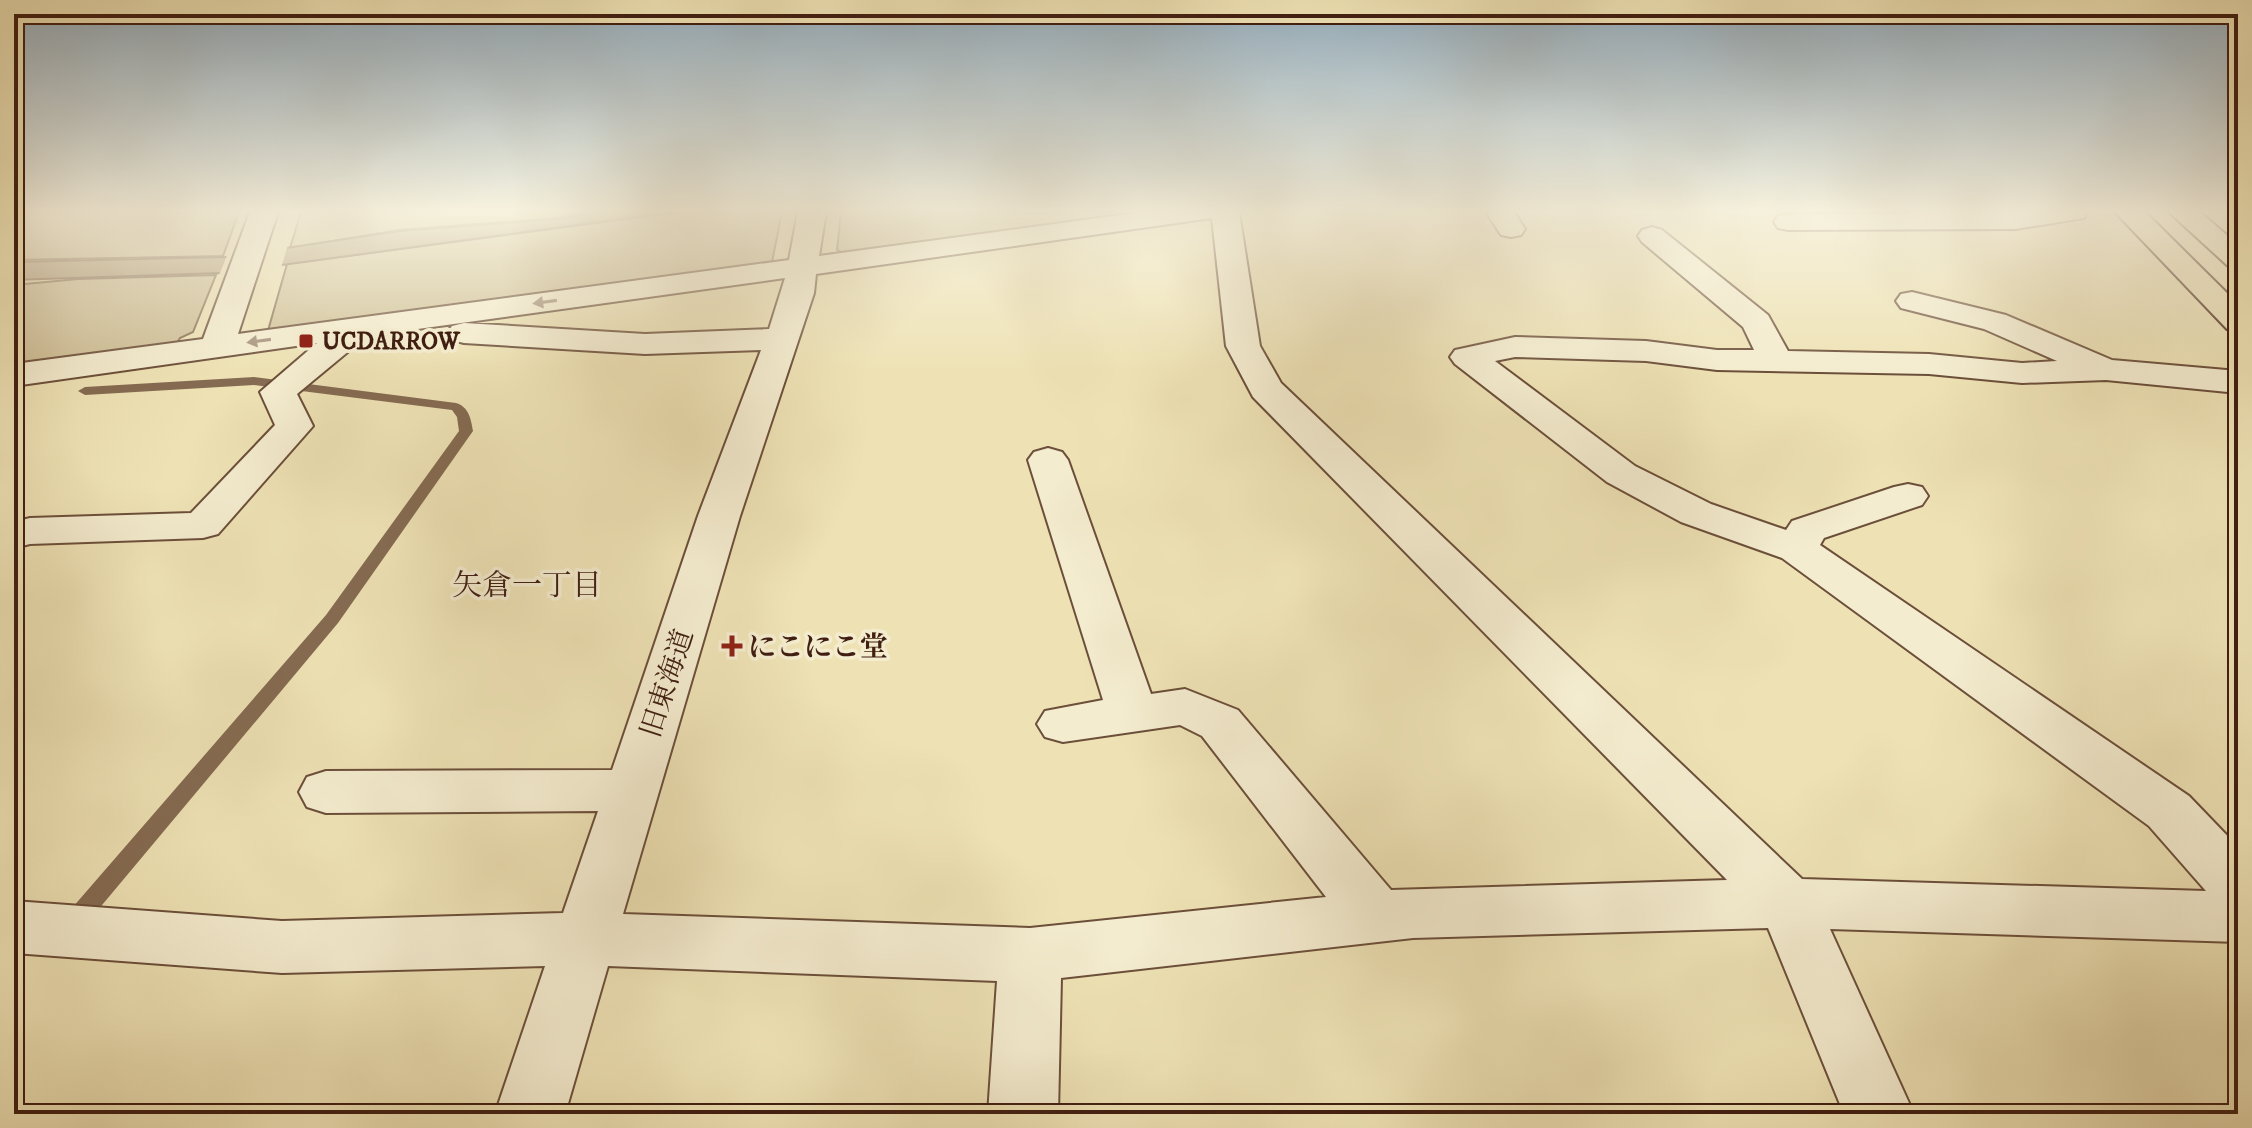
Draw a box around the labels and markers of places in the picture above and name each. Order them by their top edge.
place label: UCDARROW [322,327,461,357]
marker: UCDARROW [297,332,315,350]
place label: にこにこ堂 [748,630,888,665]
marker: にこにこ堂 [723,637,741,655]

